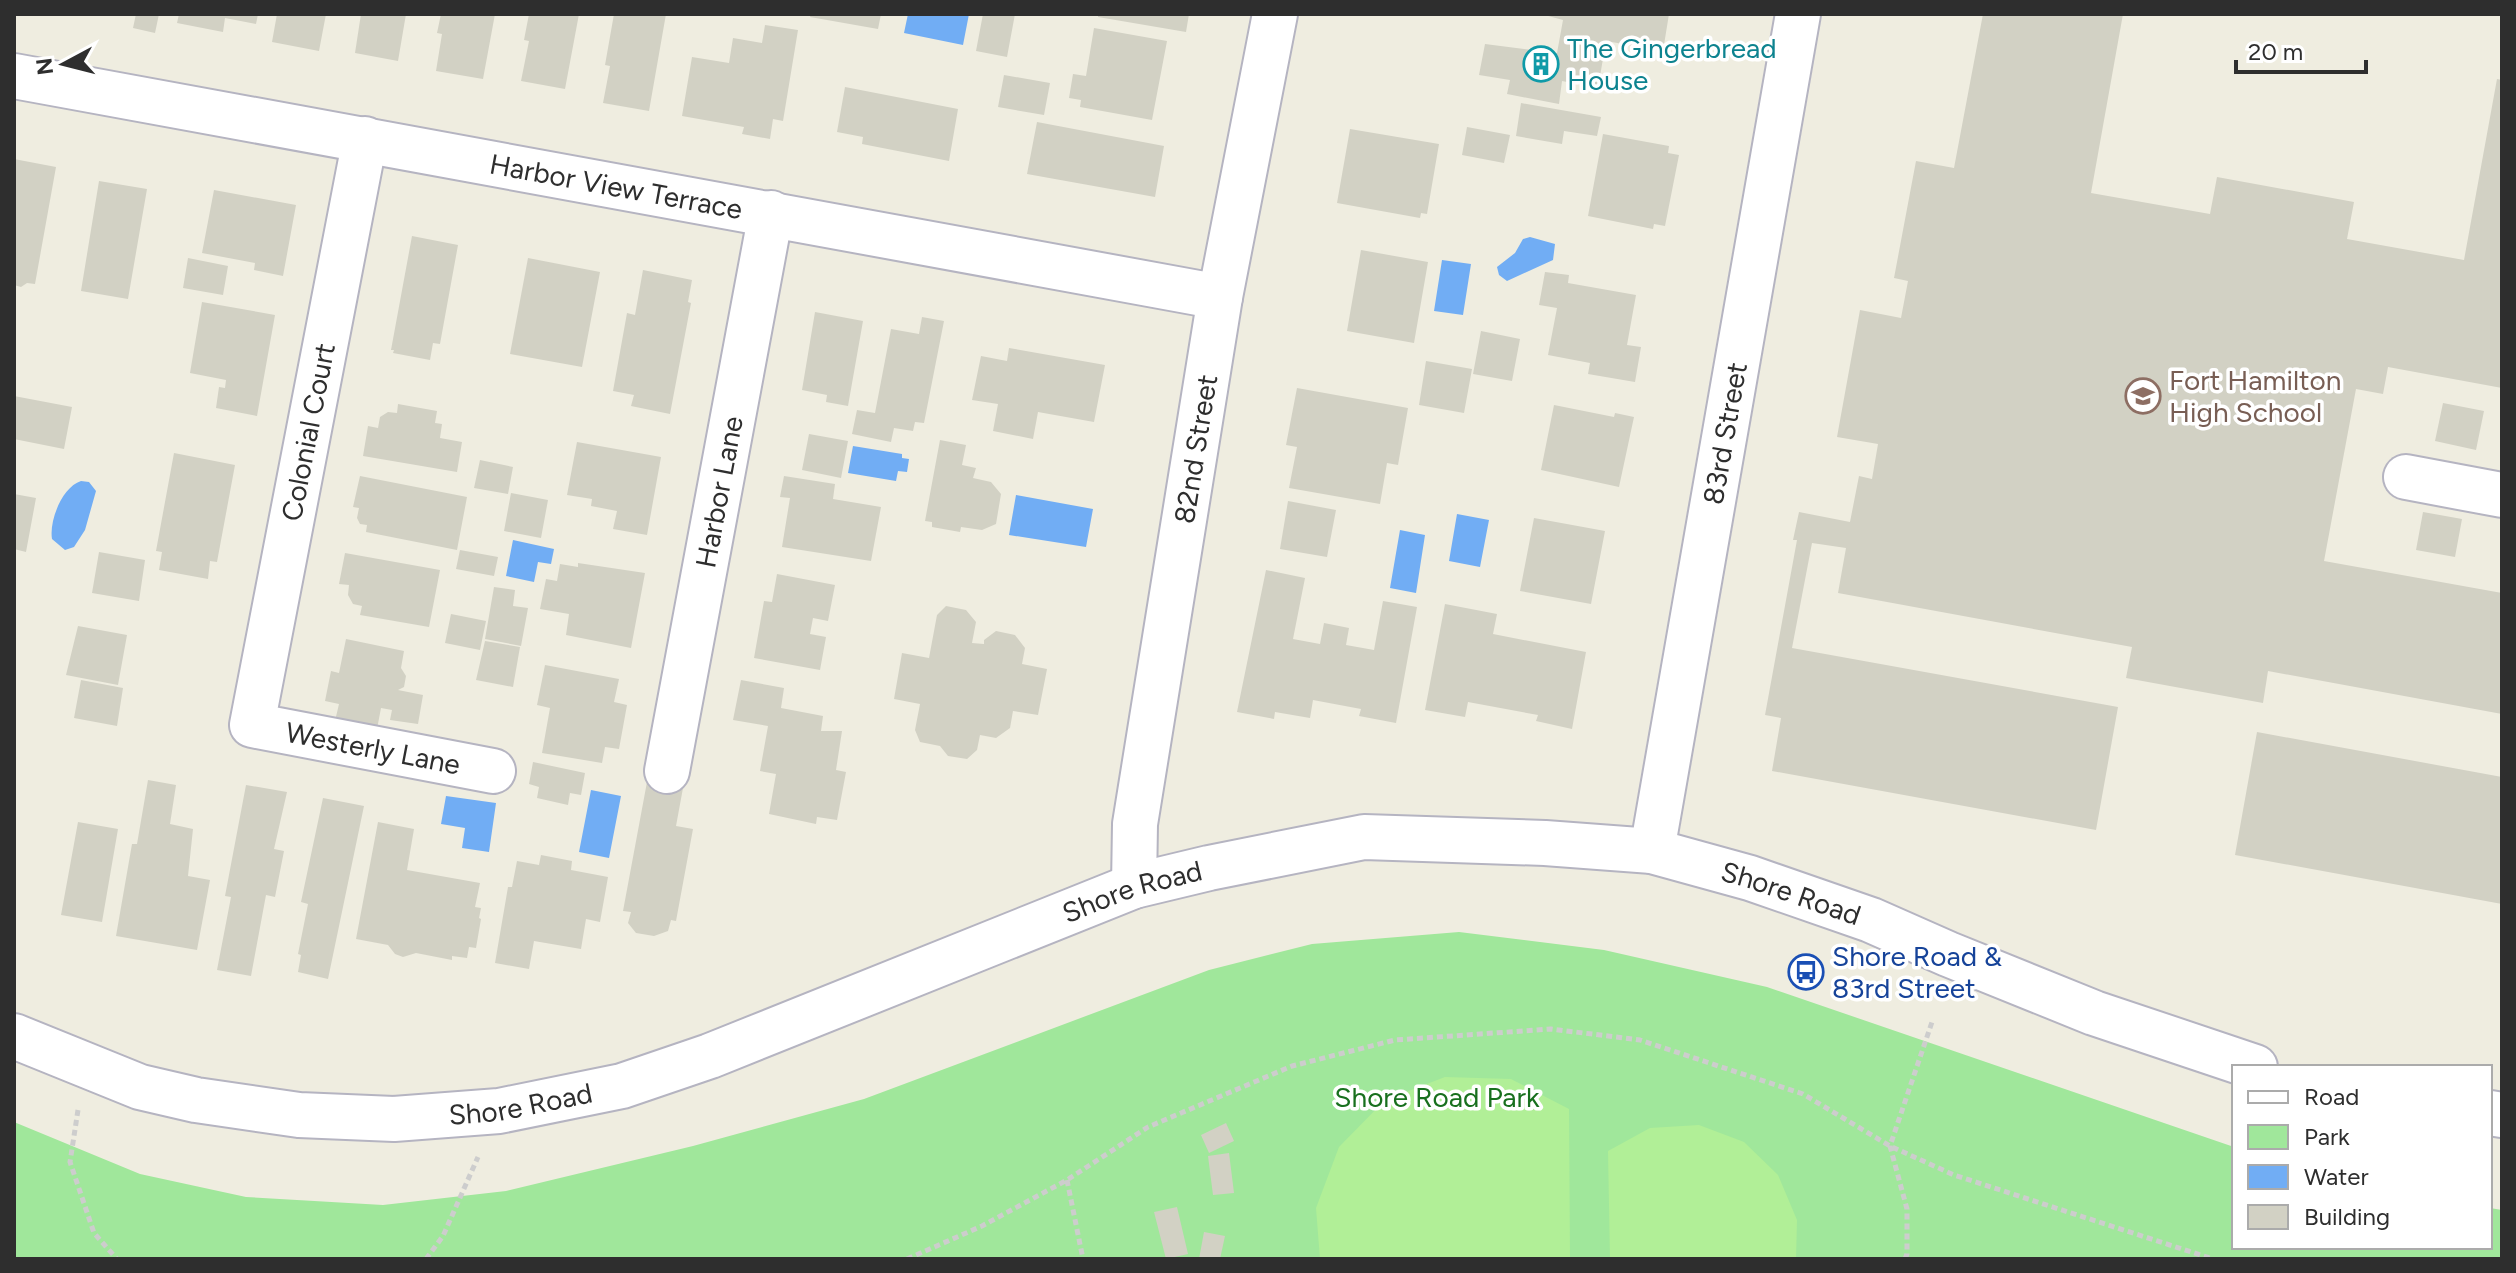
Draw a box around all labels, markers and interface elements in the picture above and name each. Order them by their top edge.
north arrow [24,24,104,104]
scale bar [2236,24,2366,74]
place label: The Gingerbread House [1567,31,1777,97]
text: 20 m [2248,37,2303,66]
building icon: The Gingerbread House [1522,45,1560,83]
text: N [30,56,59,76]
street label: Harbor View Terrace [487,146,745,226]
street label: Colonial Court [274,340,342,524]
street label: 83rd Street [1696,360,1754,507]
place label: Fort Hamilton High School [2169,363,2341,429]
street label: 82nd Street [1167,372,1224,526]
school or university icon: Fort Hamilton High School [2124,377,2162,415]
street label: Harbor Lane [688,413,750,570]
street label: Westerly Lane [283,715,463,781]
street label: Shore Road [1057,853,1205,930]
street label: Shore Road [1717,854,1865,932]
place label: Shore Road & 83rd Street [1832,939,2002,1005]
bus stop icon: Shore Road & 83rd Street [1787,953,1825,991]
legend [2232,1065,2492,1249]
street label: Shore Road [447,1075,595,1132]
park label: Shore Road Park [1334,1080,1540,1114]
text: Road [2304,1082,2359,1111]
text: Park [2304,1122,2350,1151]
text: Water [2304,1162,2369,1191]
text: Building [2304,1202,2390,1231]

